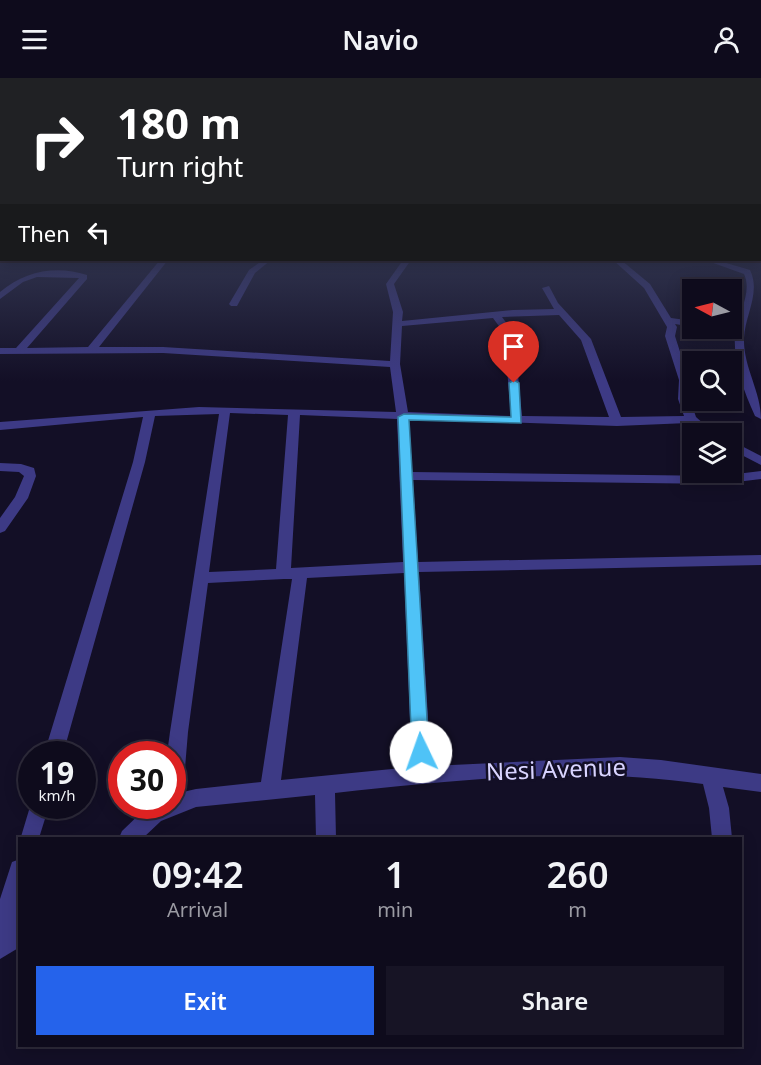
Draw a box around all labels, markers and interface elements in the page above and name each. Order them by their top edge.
text: Navio [342,21,419,58]
icon: menu [18,23,51,56]
icon: person [710,23,743,56]
text: 180 m [117,94,241,151]
icon: right [18,102,96,180]
text: Turn right [117,148,243,185]
icon: left [82,216,115,249]
text: Then [18,218,70,248]
north arrow [682,279,742,339]
map controls [682,279,742,483]
pin [488,321,539,383]
icon: arrive [497,330,530,363]
button: search [682,351,742,411]
button: layers [682,423,742,483]
position arrow [389,720,453,784]
speed limit sign: 30 [108,741,186,819]
street label: Nesi Avenue [485,750,626,787]
text: 19 [40,752,74,793]
text: km/h [39,785,75,805]
text: 09:42 [151,850,244,899]
text: 1 [385,850,406,899]
text: 260 [547,850,609,899]
text: Arrival [167,896,228,923]
text: min [377,896,413,923]
text: m [568,896,587,923]
button: Exit [36,966,374,1035]
button: Share [386,966,724,1035]

